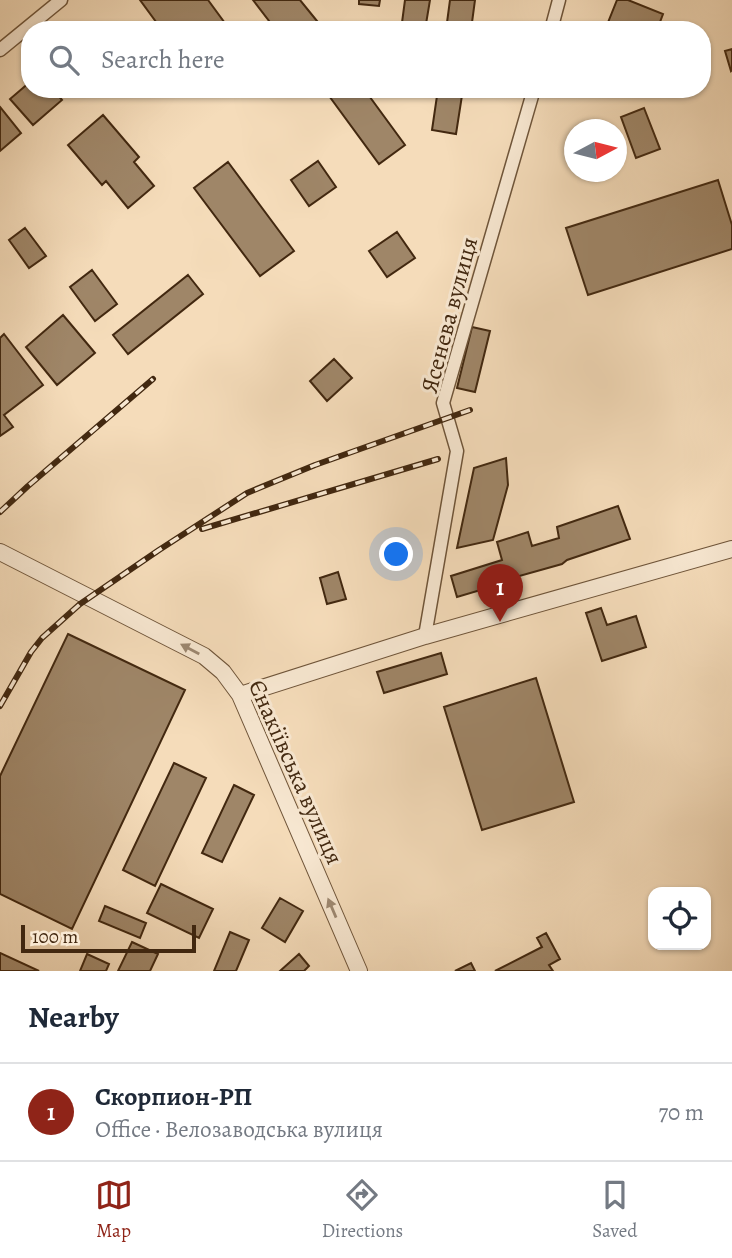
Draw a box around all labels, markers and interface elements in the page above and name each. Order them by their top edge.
search box [21,21,711,98]
icon: search [45,41,83,79]
text: Search here [101,42,225,77]
north arrow [564,119,627,182]
street label: Ясенева вулиця [413,233,485,397]
your location [379,537,413,571]
pin: 1 [477,564,523,622]
one-way arrow [181,643,200,655]
street label: Єнакіївська вулиця [241,675,351,869]
map controls [648,887,711,950]
button: locate [648,887,711,950]
one-way arrow [326,898,337,919]
scale bar [21,922,196,954]
text: 100 m [32,924,78,950]
text: Nearby [28,997,119,1037]
text: Скорпион-РП [95,1079,252,1114]
text: 1 [47,1097,55,1128]
text: 70 m [658,1097,704,1128]
text: Office · Велозаводська вулиця [95,1114,383,1145]
tab: Map [95,1176,133,1244]
tab: Directions [322,1176,403,1244]
tab: Saved [592,1176,637,1244]

